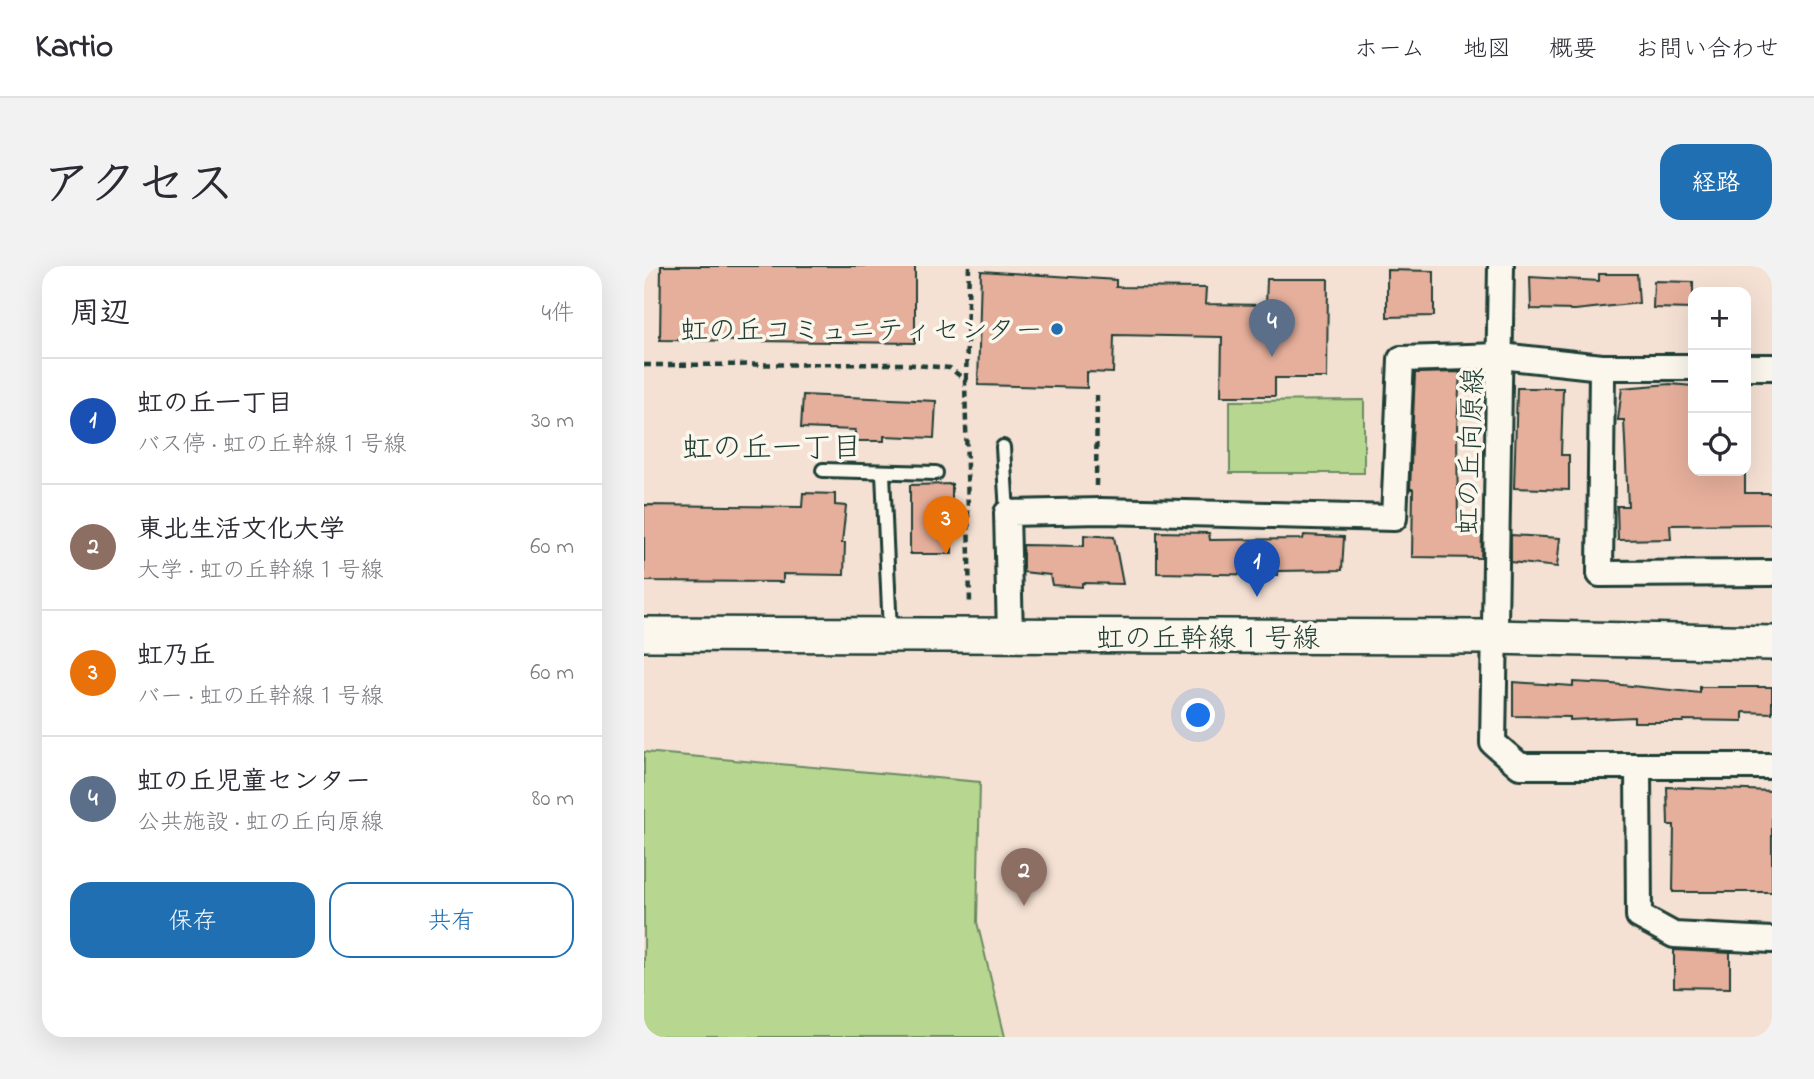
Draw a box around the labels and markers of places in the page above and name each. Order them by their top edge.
pin: 4 [1249,299,1295,357]
place label: 虹の丘コミュニティセンター [680,312,1043,353]
marker: 虹の丘コミュニティセンター [1049,321,1065,337]
pin: 3 [923,496,969,554]
pin: 1 [1234,539,1280,597]
pin: 2 [1001,848,1047,906]

